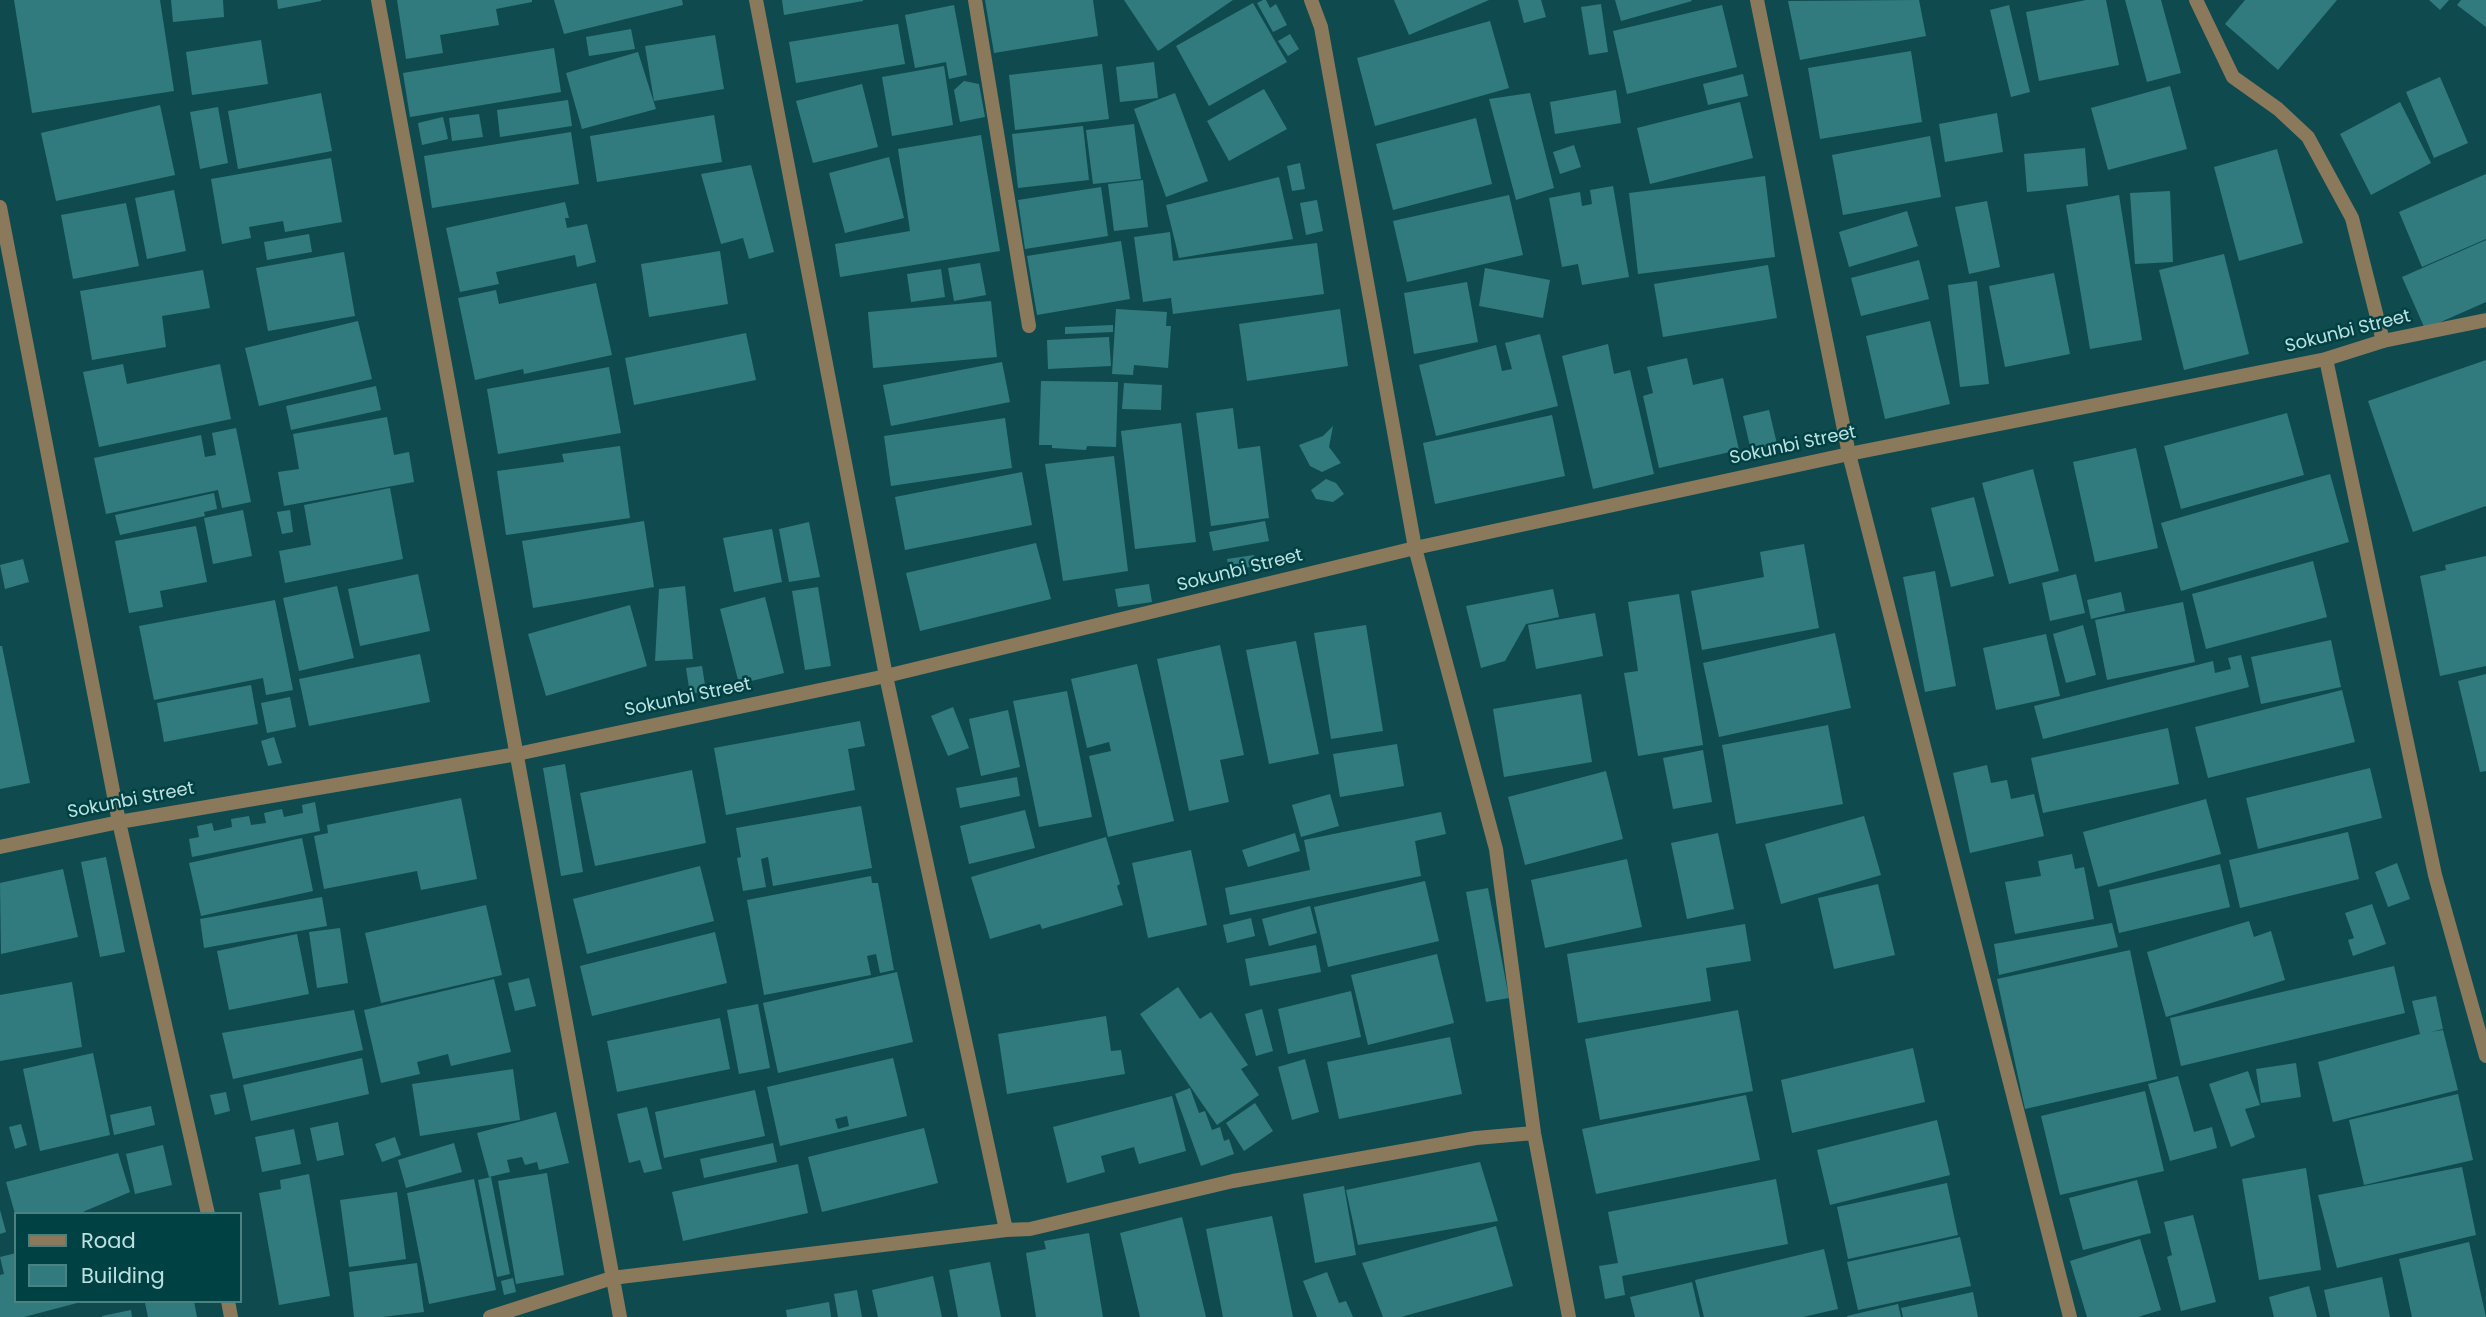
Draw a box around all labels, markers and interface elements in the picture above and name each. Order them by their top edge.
street label: Sokunbi Street [2283,306,2413,358]
street label: Sokunbi Street [1728,422,1858,470]
street label: Sokunbi Street [1175,545,1305,597]
street label: Sokunbi Street [623,674,753,722]
street label: Sokunbi Street [66,778,196,824]
legend [14,1212,242,1303]
text: Road [81,1226,136,1255]
text: Building [81,1261,165,1290]

